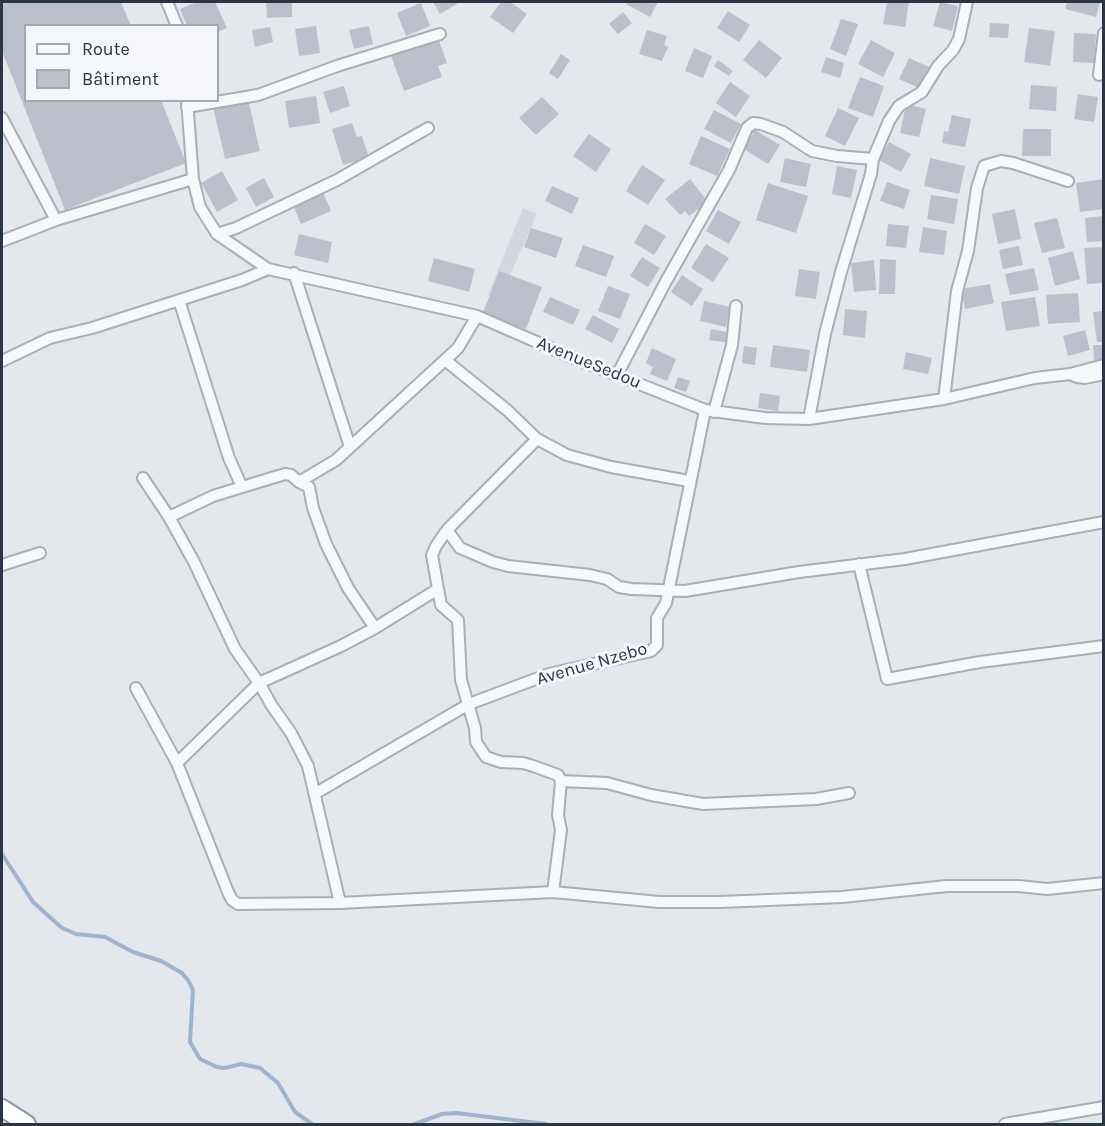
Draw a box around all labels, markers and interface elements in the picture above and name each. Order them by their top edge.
legend [24,24,219,102]
text: Route [82,38,130,60]
text: Bâtiment [82,68,159,90]
street label: AvenueSedou [534,332,644,394]
street label: Avenue Nzebo [534,638,650,690]

